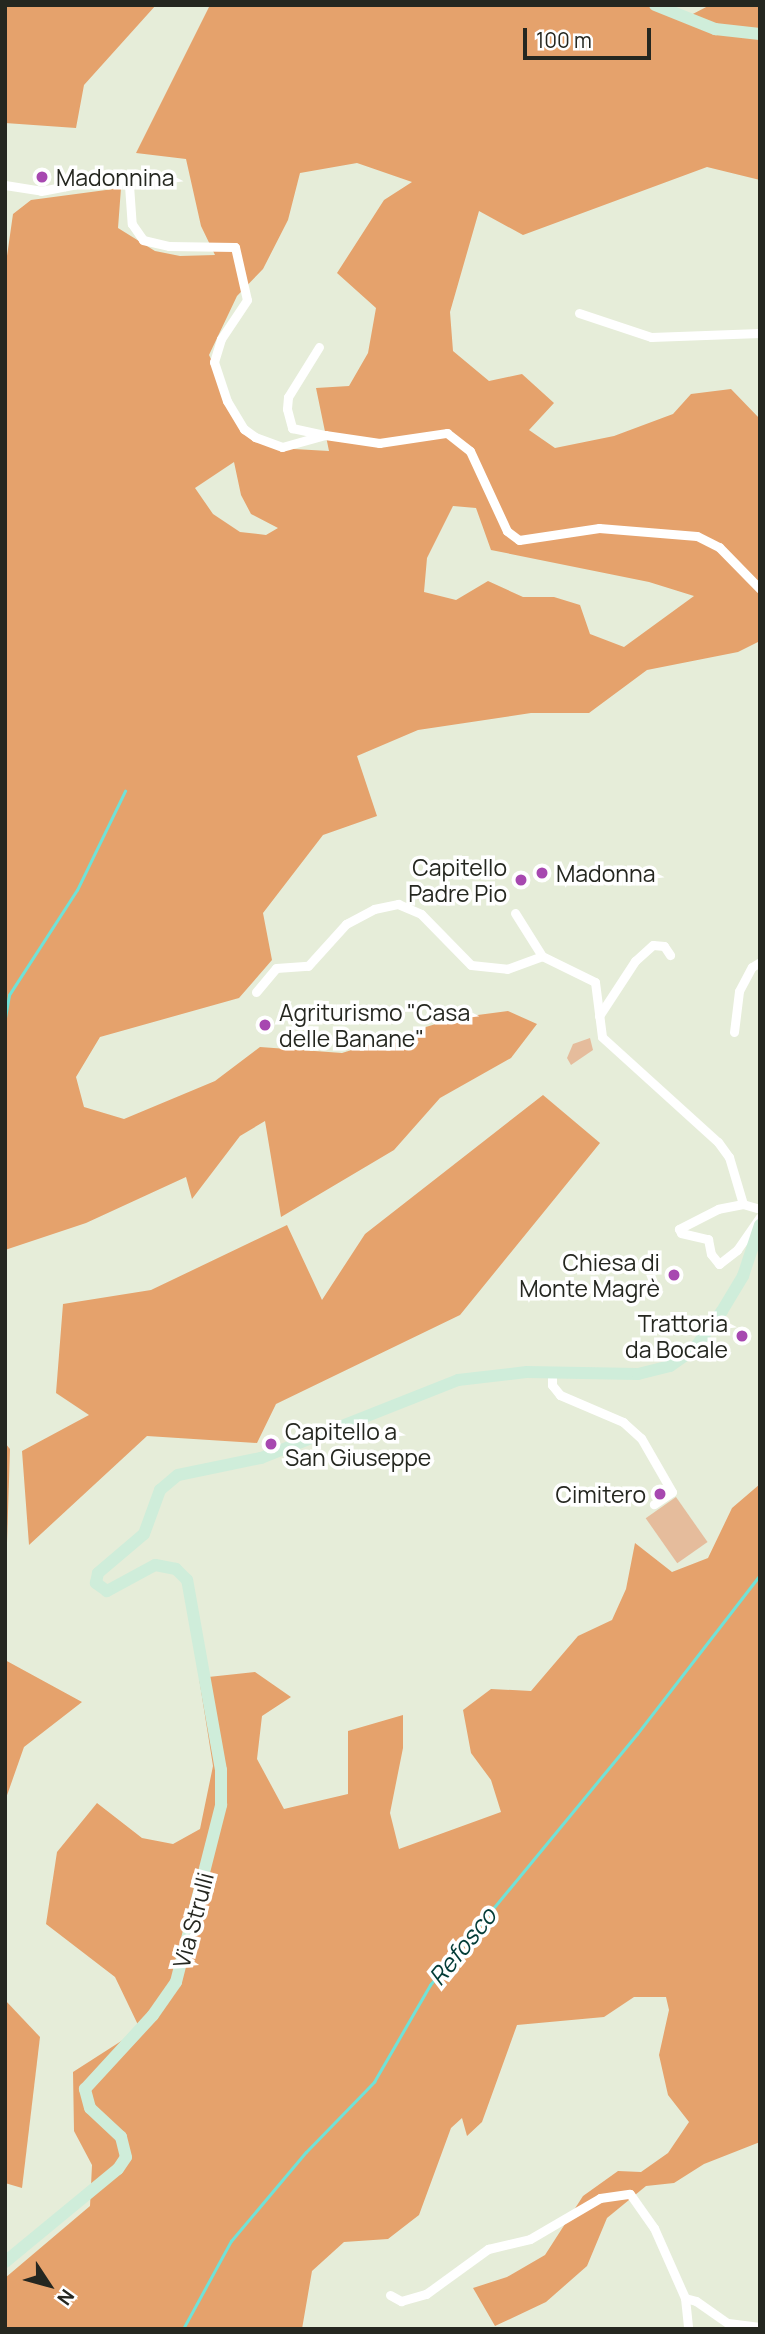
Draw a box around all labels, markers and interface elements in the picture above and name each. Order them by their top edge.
scale bar [527,14,655,58]
text: 100 m [536,26,592,54]
place label: Madonnina [56,163,174,191]
marker: Madonnina [34,169,50,185]
place label: Capitello Padre Pio [408,853,507,907]
place label: Madonna [556,859,655,887]
marker: Madonna [534,865,550,881]
marker: Capitello Padre Pio [513,872,529,888]
place label: Agriturismo "Casa delle Banane" [279,998,470,1052]
marker: Agriturismo "Casa delle Banane" [257,1017,273,1033]
place label: Chiesa di Monte Magrè [519,1248,660,1302]
marker: Chiesa di Monte Magrè [666,1267,682,1283]
place label: Trattoria da Bocale [625,1309,728,1363]
marker: Trattoria da Bocale [734,1328,750,1344]
place label: Capitello a San Giuseppe [285,1417,431,1471]
marker: Capitello a San Giuseppe [263,1436,279,1452]
place label: Cimitero [555,1480,646,1508]
marker: Cimitero [652,1486,668,1502]
street label: Via Strulli [167,1869,219,1971]
water label: Refosco [422,1902,502,1990]
north arrow [14,2250,84,2320]
text: N [51,2284,81,2311]

